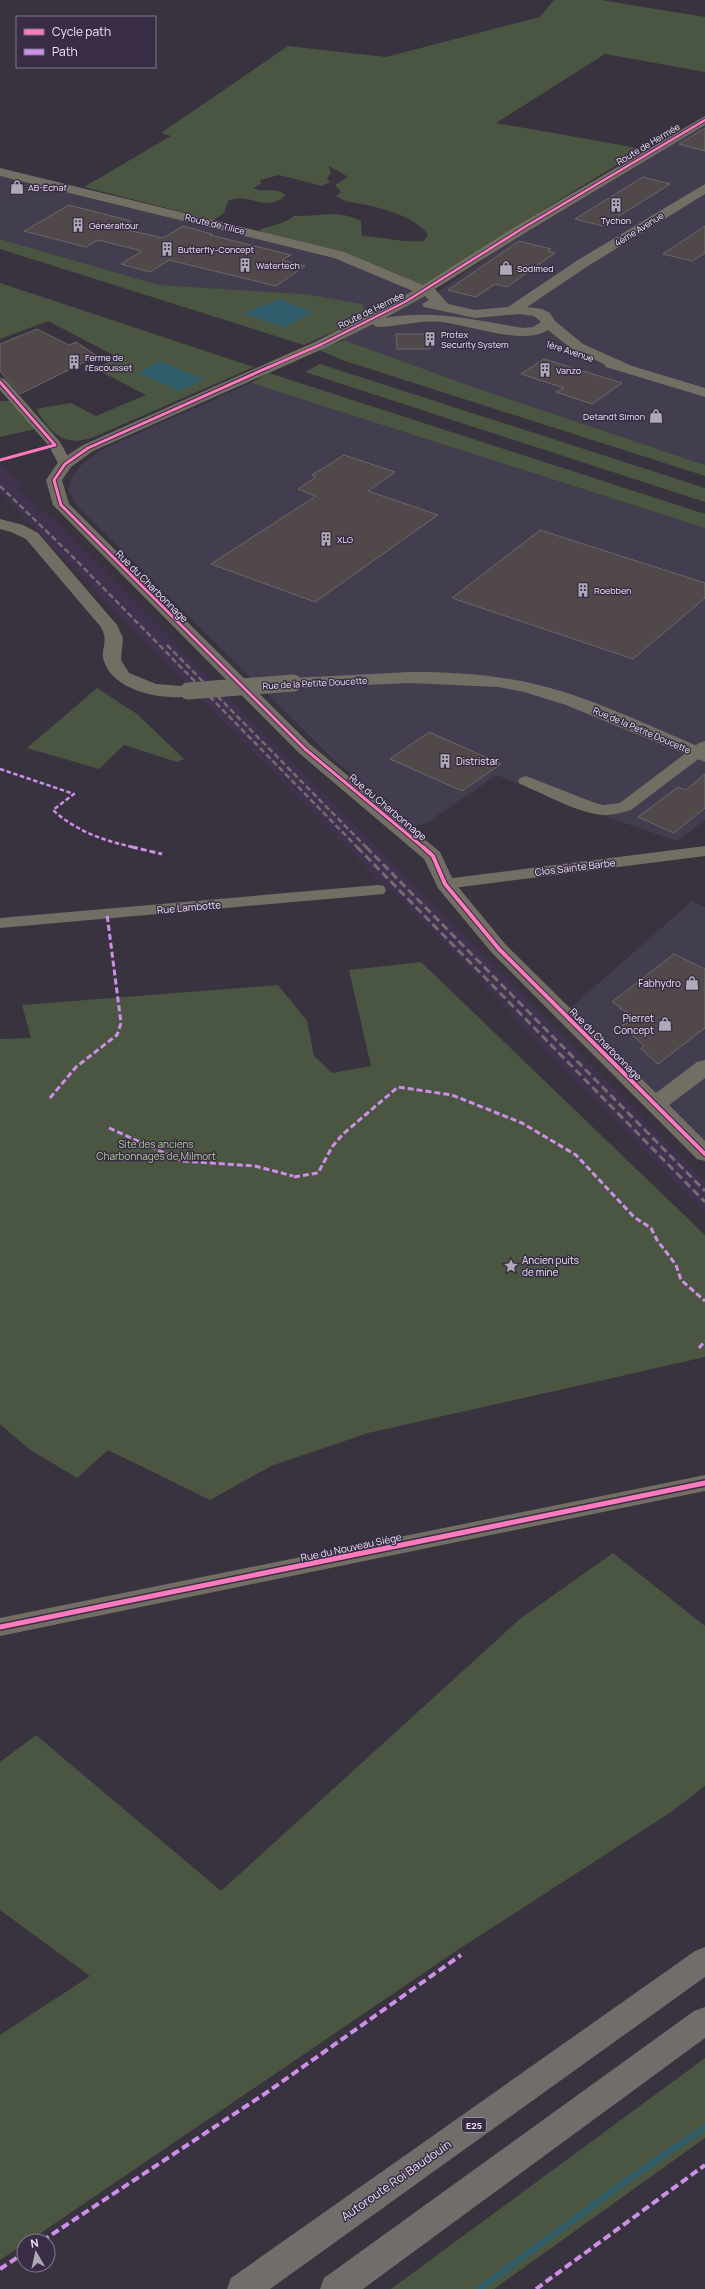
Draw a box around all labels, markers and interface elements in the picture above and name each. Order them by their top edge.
legend [16,16,156,68]
text: Cycle path [52,23,111,40]
text: Path [52,43,78,60]
street label: Route de Hermée [614,120,682,168]
shop icon: AB-Echaf [9,179,25,195]
place label: AB-Echaf [28,181,67,194]
building icon: Tychon [608,197,624,213]
street label: 4ème Avenue [612,209,666,249]
street label: Route de Tilice [184,210,246,238]
place label: Tychon [601,214,631,227]
building icon: Généraltour [70,217,86,233]
place label: Généraltour [89,219,139,232]
building icon: Butterfly-Concept [159,241,175,257]
place label: Butterfly-Concept [178,243,255,256]
building icon: Watertech [237,257,253,273]
place label: Watertech [256,259,300,272]
shop icon: Sodimed [498,260,514,276]
place label: Sodimed [517,262,554,275]
street label: Route de Hermée [336,288,406,332]
place label: Protex Security System [441,328,509,351]
building icon: Protex Security System [422,331,438,347]
street label: 1ère Avenue [544,337,596,365]
place label: Ferme de l'Escousset [85,351,133,374]
building icon: Ferme de l'Escousset [66,354,82,370]
building icon: Vanzo [537,362,553,378]
place label: Vanzo [556,364,581,377]
shop icon: Detandt Simon [648,408,664,424]
place label: Detandt Simon [583,410,645,423]
building icon: XLG [318,531,334,547]
place label: XLG [337,533,354,546]
street label: Rue du Charbonnage [113,547,191,625]
building icon: Roebben [575,582,591,598]
place label: Roebben [594,584,631,597]
street label: Rue de la Petite Doucette [262,674,368,692]
street label: Rue de la Petite Doucette [591,704,693,756]
building icon: Distristar [437,753,453,769]
place label: Distristar [456,754,499,768]
street label: Rue du Charbonnage [346,770,430,844]
street label: Clos Sainte Barbe [534,855,616,879]
street label: Rue Lambotte [156,897,222,917]
shop icon: Fabhydro [684,975,700,991]
place label: Fabhydro [638,976,681,990]
street label: Rue du Charbonnage [567,1005,645,1083]
place label: Pierret Concept [614,1011,654,1037]
shop icon: Pierret Concept [657,1016,673,1032]
park label: Site des anciens Charbonnages de Milmort [96,1137,216,1163]
place label: Ancien puits de mine [522,1253,579,1279]
place icon: Ancien puits de mine [503,1258,519,1274]
street label: Rue du Nouveau Siège [299,1529,403,1565]
road number: E25 [462,2118,486,2132]
street label: Autoroute Roi Baudouin [337,2135,455,2225]
north arrow [16,2233,56,2273]
text: N [29,2235,40,2251]

